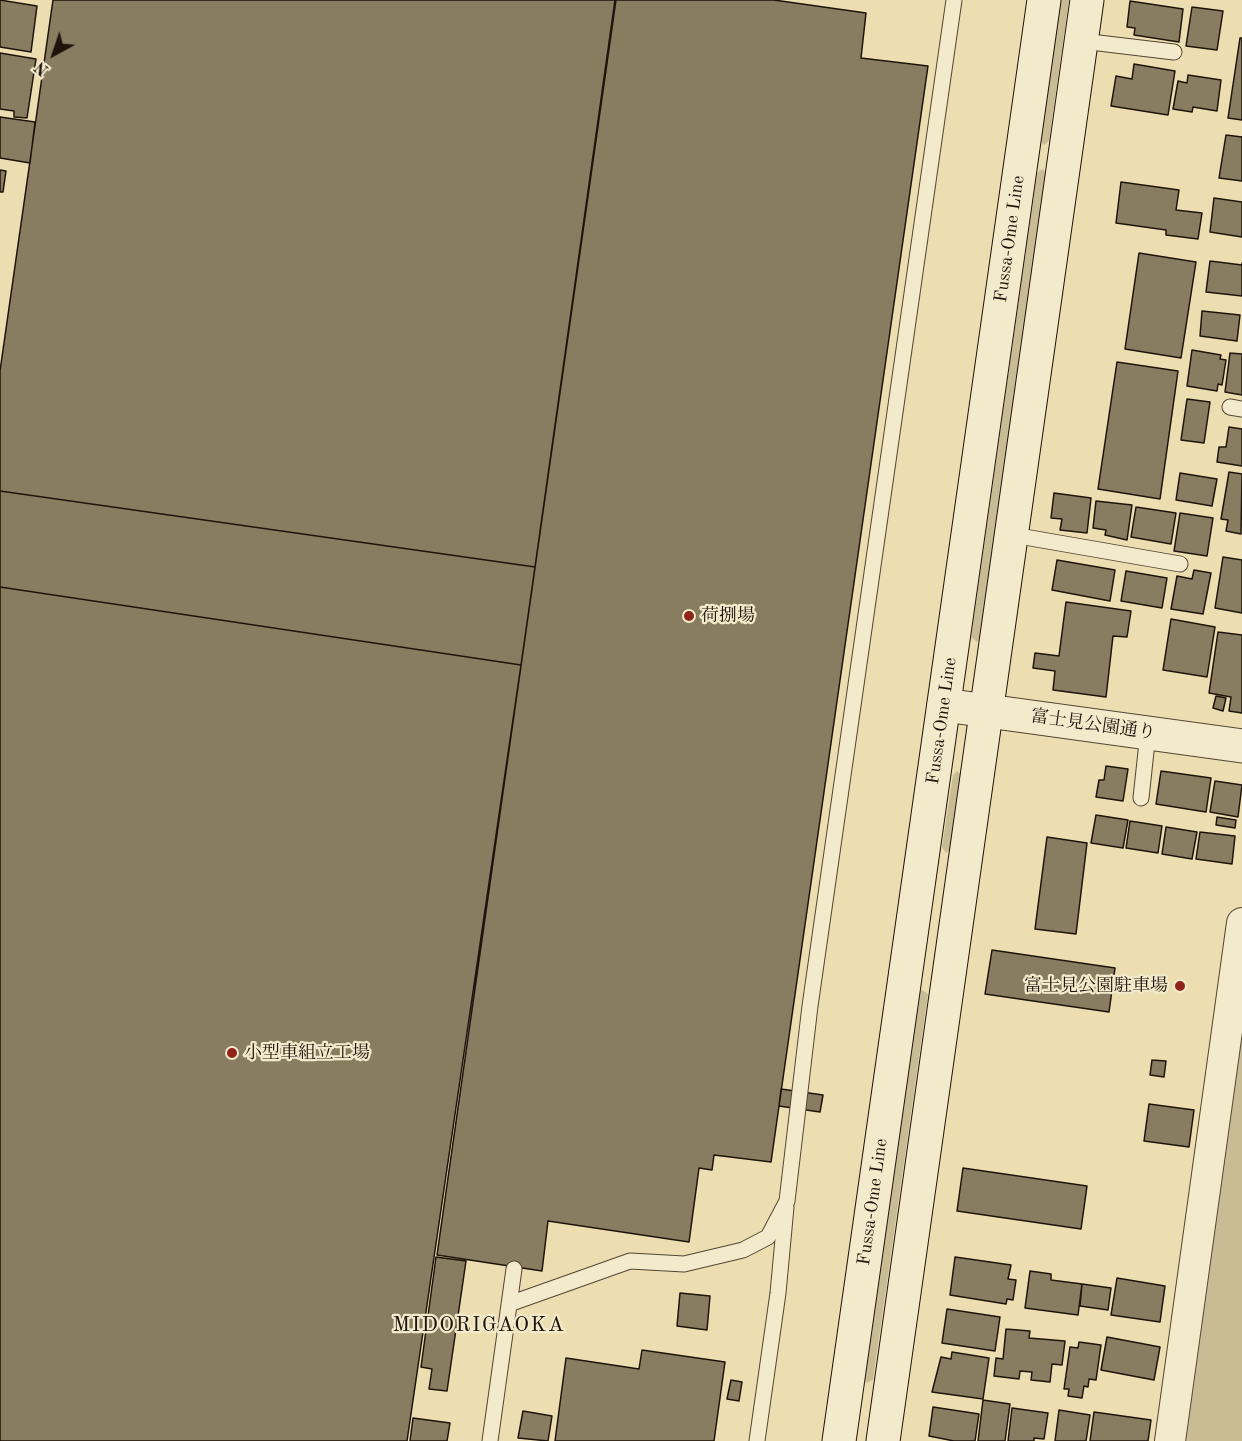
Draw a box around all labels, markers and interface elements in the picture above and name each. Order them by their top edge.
north arrow [24,24,84,84]
text: N [33,58,52,78]
street label: Fussa-Ome Line [990,174,1030,304]
place label: 荷捌場 [701,605,755,627]
marker: 荷捌場 [682,609,696,623]
street label: Fussa-Ome Line [922,656,962,786]
street label: 富士見公園通り [1029,706,1157,744]
place label: 富士見公園駐車場 [1024,975,1168,997]
marker: 富士見公園駐車場 [1173,979,1187,993]
place label: 小型車組立工場 [244,1042,370,1064]
marker: 小型車組立工場 [225,1046,239,1060]
street label: Fussa-Ome Line [853,1137,893,1267]
district label: MIDORIGAOKA [393,1312,565,1338]

